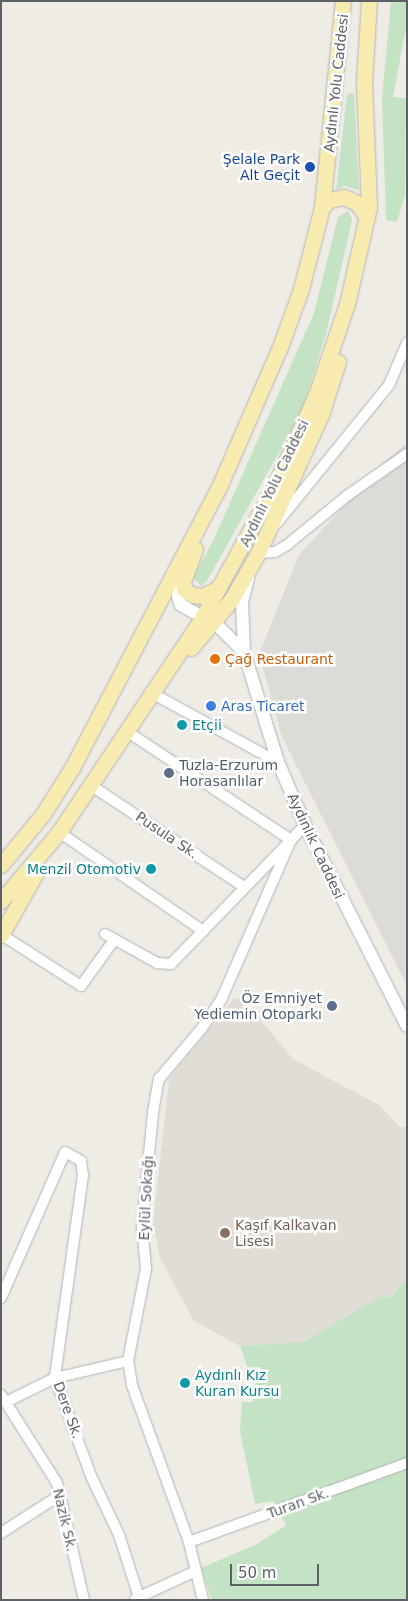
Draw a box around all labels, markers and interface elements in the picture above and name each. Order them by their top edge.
street label: Aydınlı Yolu Caddesi [320,13,352,153]
place label: Şelale Park Alt Geçit [223,151,300,184]
marker: Şelale Park Alt Geçit [304,161,316,173]
street label: Aydınlı Yolu Caddesi [236,417,312,549]
place label: Çağ Restaurant [225,651,333,667]
marker: Çağ Restaurant [209,653,221,665]
place label: Aras Ticaret [221,698,304,714]
marker: Aras Ticaret [205,700,217,712]
place label: Etçii [192,717,222,733]
marker: Etçii [176,719,188,731]
place label: Tuzla-Erzurum Horasanlılar [179,757,278,790]
marker: Tuzla-Erzurum Horasanlılar [163,767,175,779]
street label: Aydınlık Caddesi [284,790,348,902]
street label: Pusula Sk. [133,808,201,862]
place label: Menzil Otomotiv [27,861,141,877]
marker: Menzil Otomotiv [145,863,157,875]
place label: Öz Emniyet Yediemin Otoparkı [194,990,322,1022]
marker: Öz Emniyet Yediemin Otoparkı [326,1000,338,1012]
street label: Eylül Sokağı [135,1155,157,1241]
place label: Kaşıf Kalkavan Lisesi [235,1217,337,1250]
marker: Kaşıf Kalkavan Lisesi [219,1227,231,1239]
place label: Aydınlı Kız Kuran Kursu [195,1367,279,1400]
marker: Aydınlı Kız Kuran Kursu [179,1377,191,1389]
street label: Dere Sk. [50,1379,86,1441]
street label: Turan Sk. [265,1484,331,1522]
street label: Nazik Sk. [50,1487,80,1553]
scale bar [233,1554,322,1586]
text: 50 m [238,1564,276,1582]

